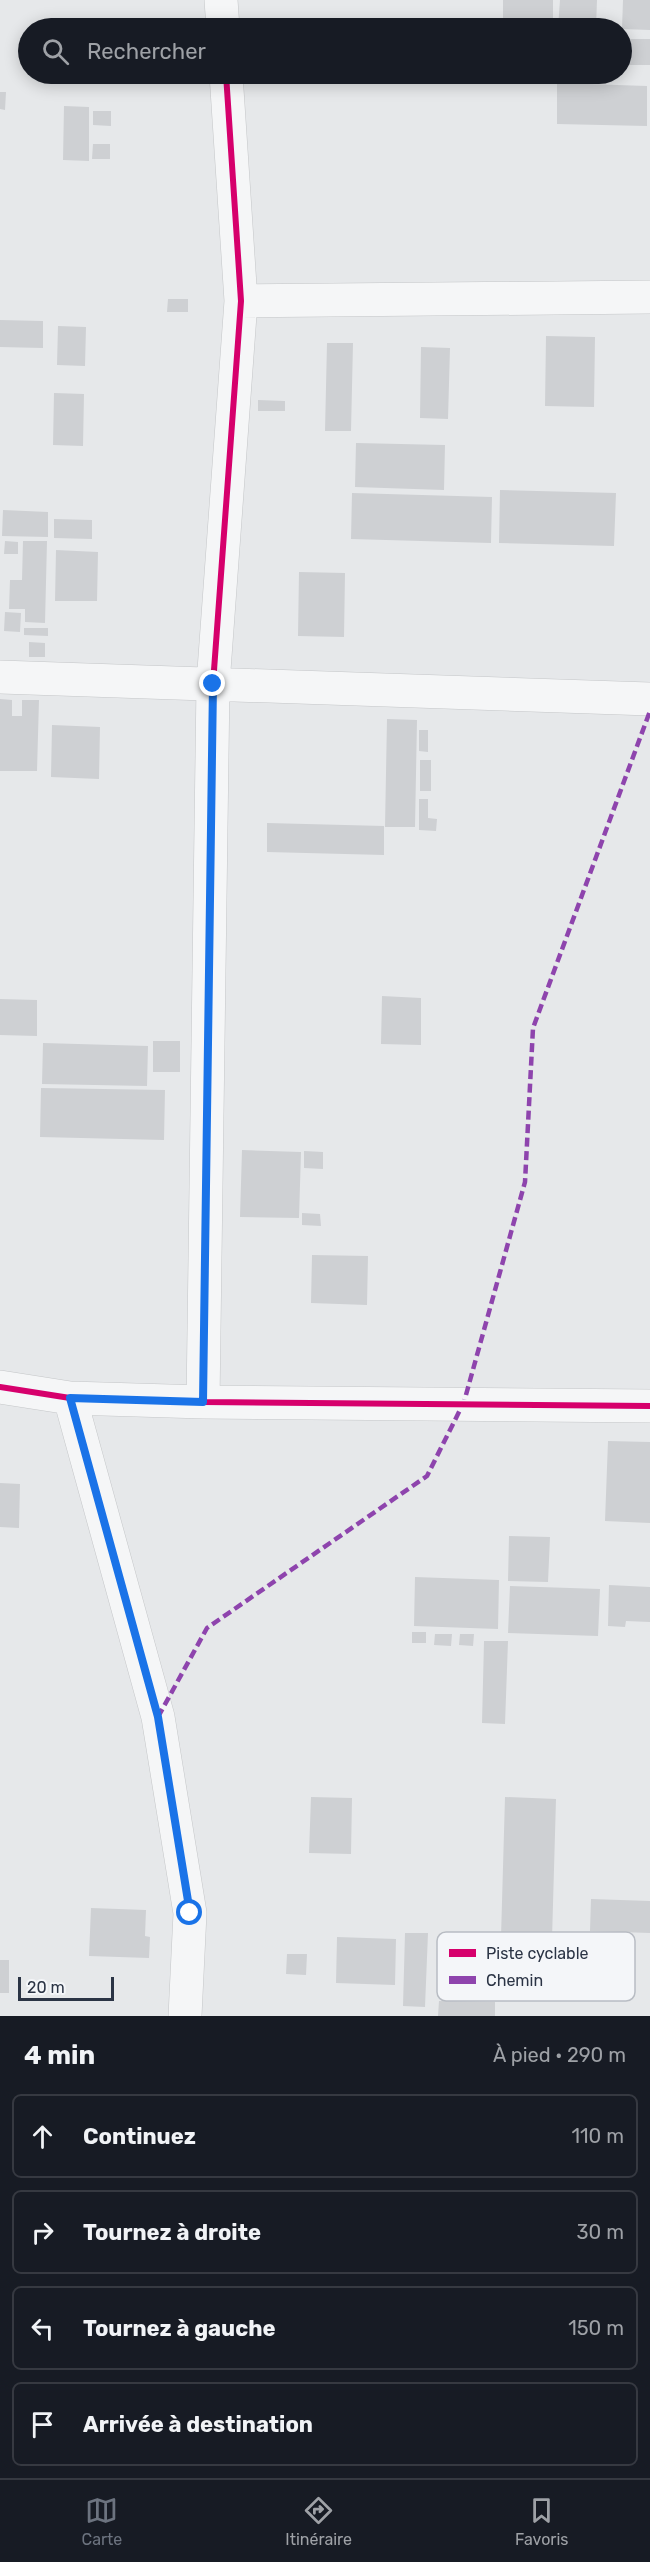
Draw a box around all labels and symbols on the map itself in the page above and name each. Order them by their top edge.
route end [199,670,225,696]
route start [176,1899,202,1925]
legend [437,1932,635,2001]
text: Piste cyclable [486,1944,589,1963]
text: Chemin [486,1971,543,1990]
scale bar [18,1974,114,2002]

